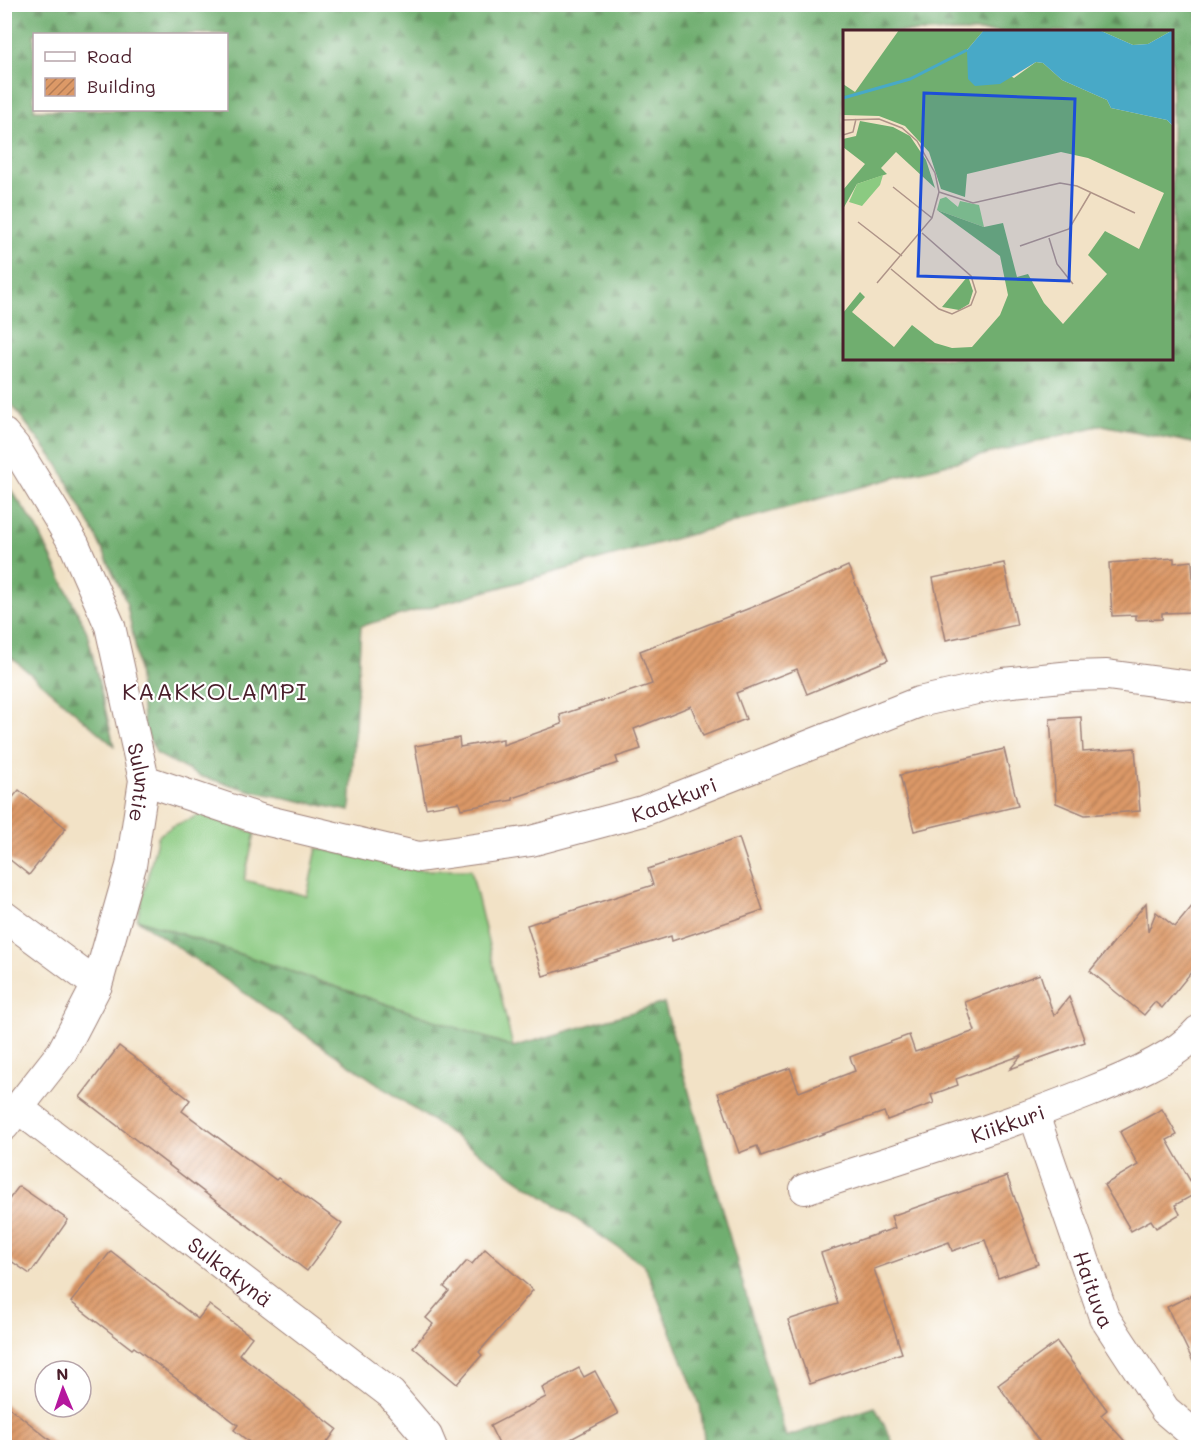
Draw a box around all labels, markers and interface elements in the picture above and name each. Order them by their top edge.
inset map [843,30,1173,360]
legend [33,33,228,111]
text: Road [87,44,132,68]
text: Building [87,74,155,98]
district label: KAAKKOLAMPI [122,675,308,706]
street label: Suluntie [123,740,158,824]
street label: Kaakkuri [628,770,720,827]
street label: Kiikkuri [967,1097,1048,1148]
street label: Sulkakynä [183,1230,278,1312]
street label: Haituva [1068,1247,1121,1333]
north arrow [33,1359,93,1419]
text: N [56,1363,69,1384]

